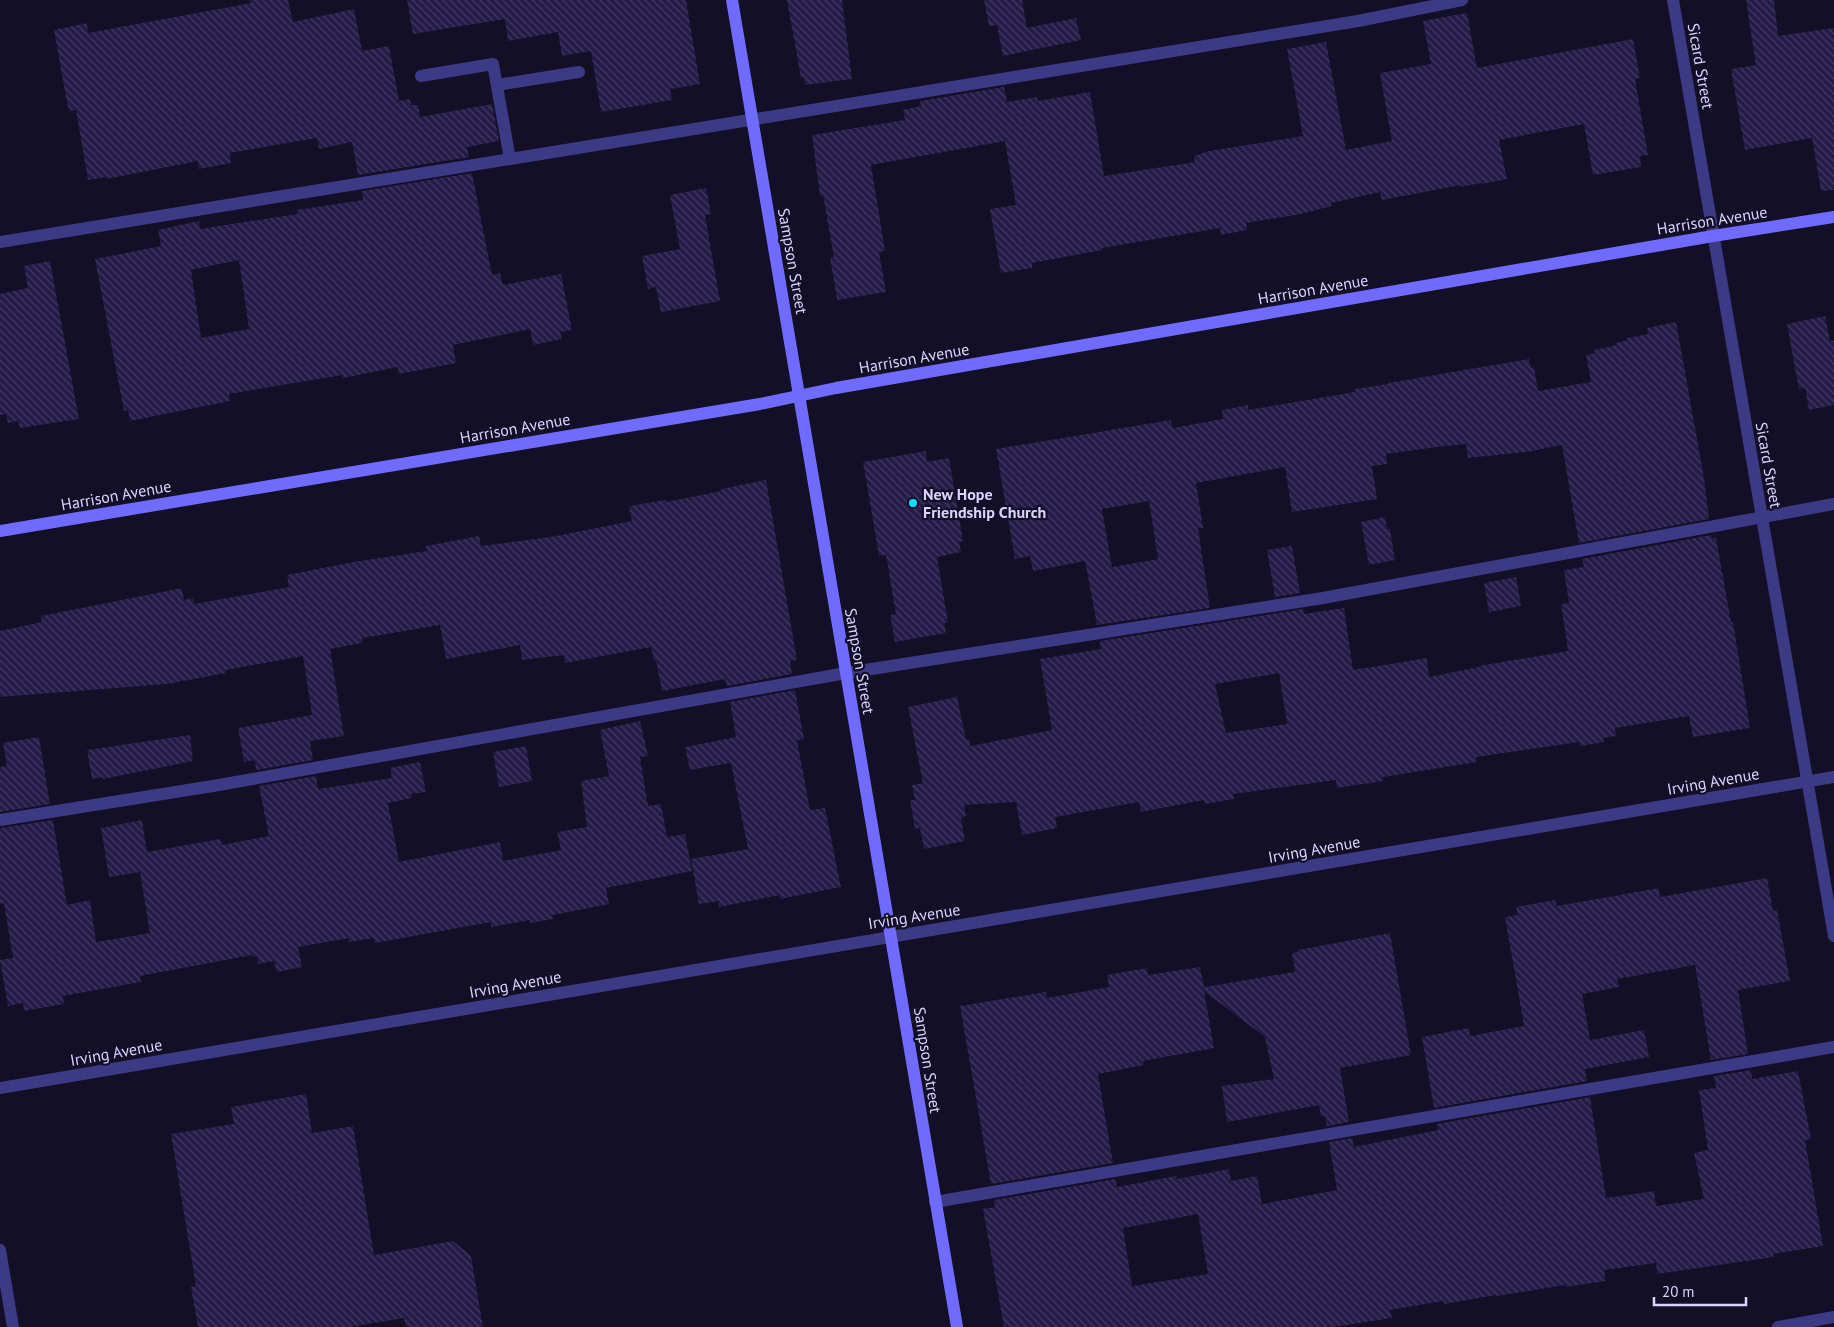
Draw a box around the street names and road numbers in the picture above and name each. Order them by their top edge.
street label: Sicard Street [1684,21,1719,111]
street label: Harrison Avenue [1655,201,1769,239]
street label: Sampson Street [774,206,812,316]
street label: Harrison Avenue [1256,269,1370,309]
street label: Harrison Avenue [857,338,971,378]
street label: Harrison Avenue [458,408,572,448]
street label: Sicard Street [1752,420,1787,510]
street label: Harrison Avenue [59,475,173,515]
street label: Sampson Street [841,606,879,716]
street label: Irving Avenue [1665,763,1761,799]
street label: Irving Avenue [1266,831,1362,867]
street label: Irving Avenue [866,899,962,933]
street label: Irving Avenue [467,966,563,1002]
street label: Sampson Street [910,1005,946,1115]
street label: Irving Avenue [68,1034,164,1070]

